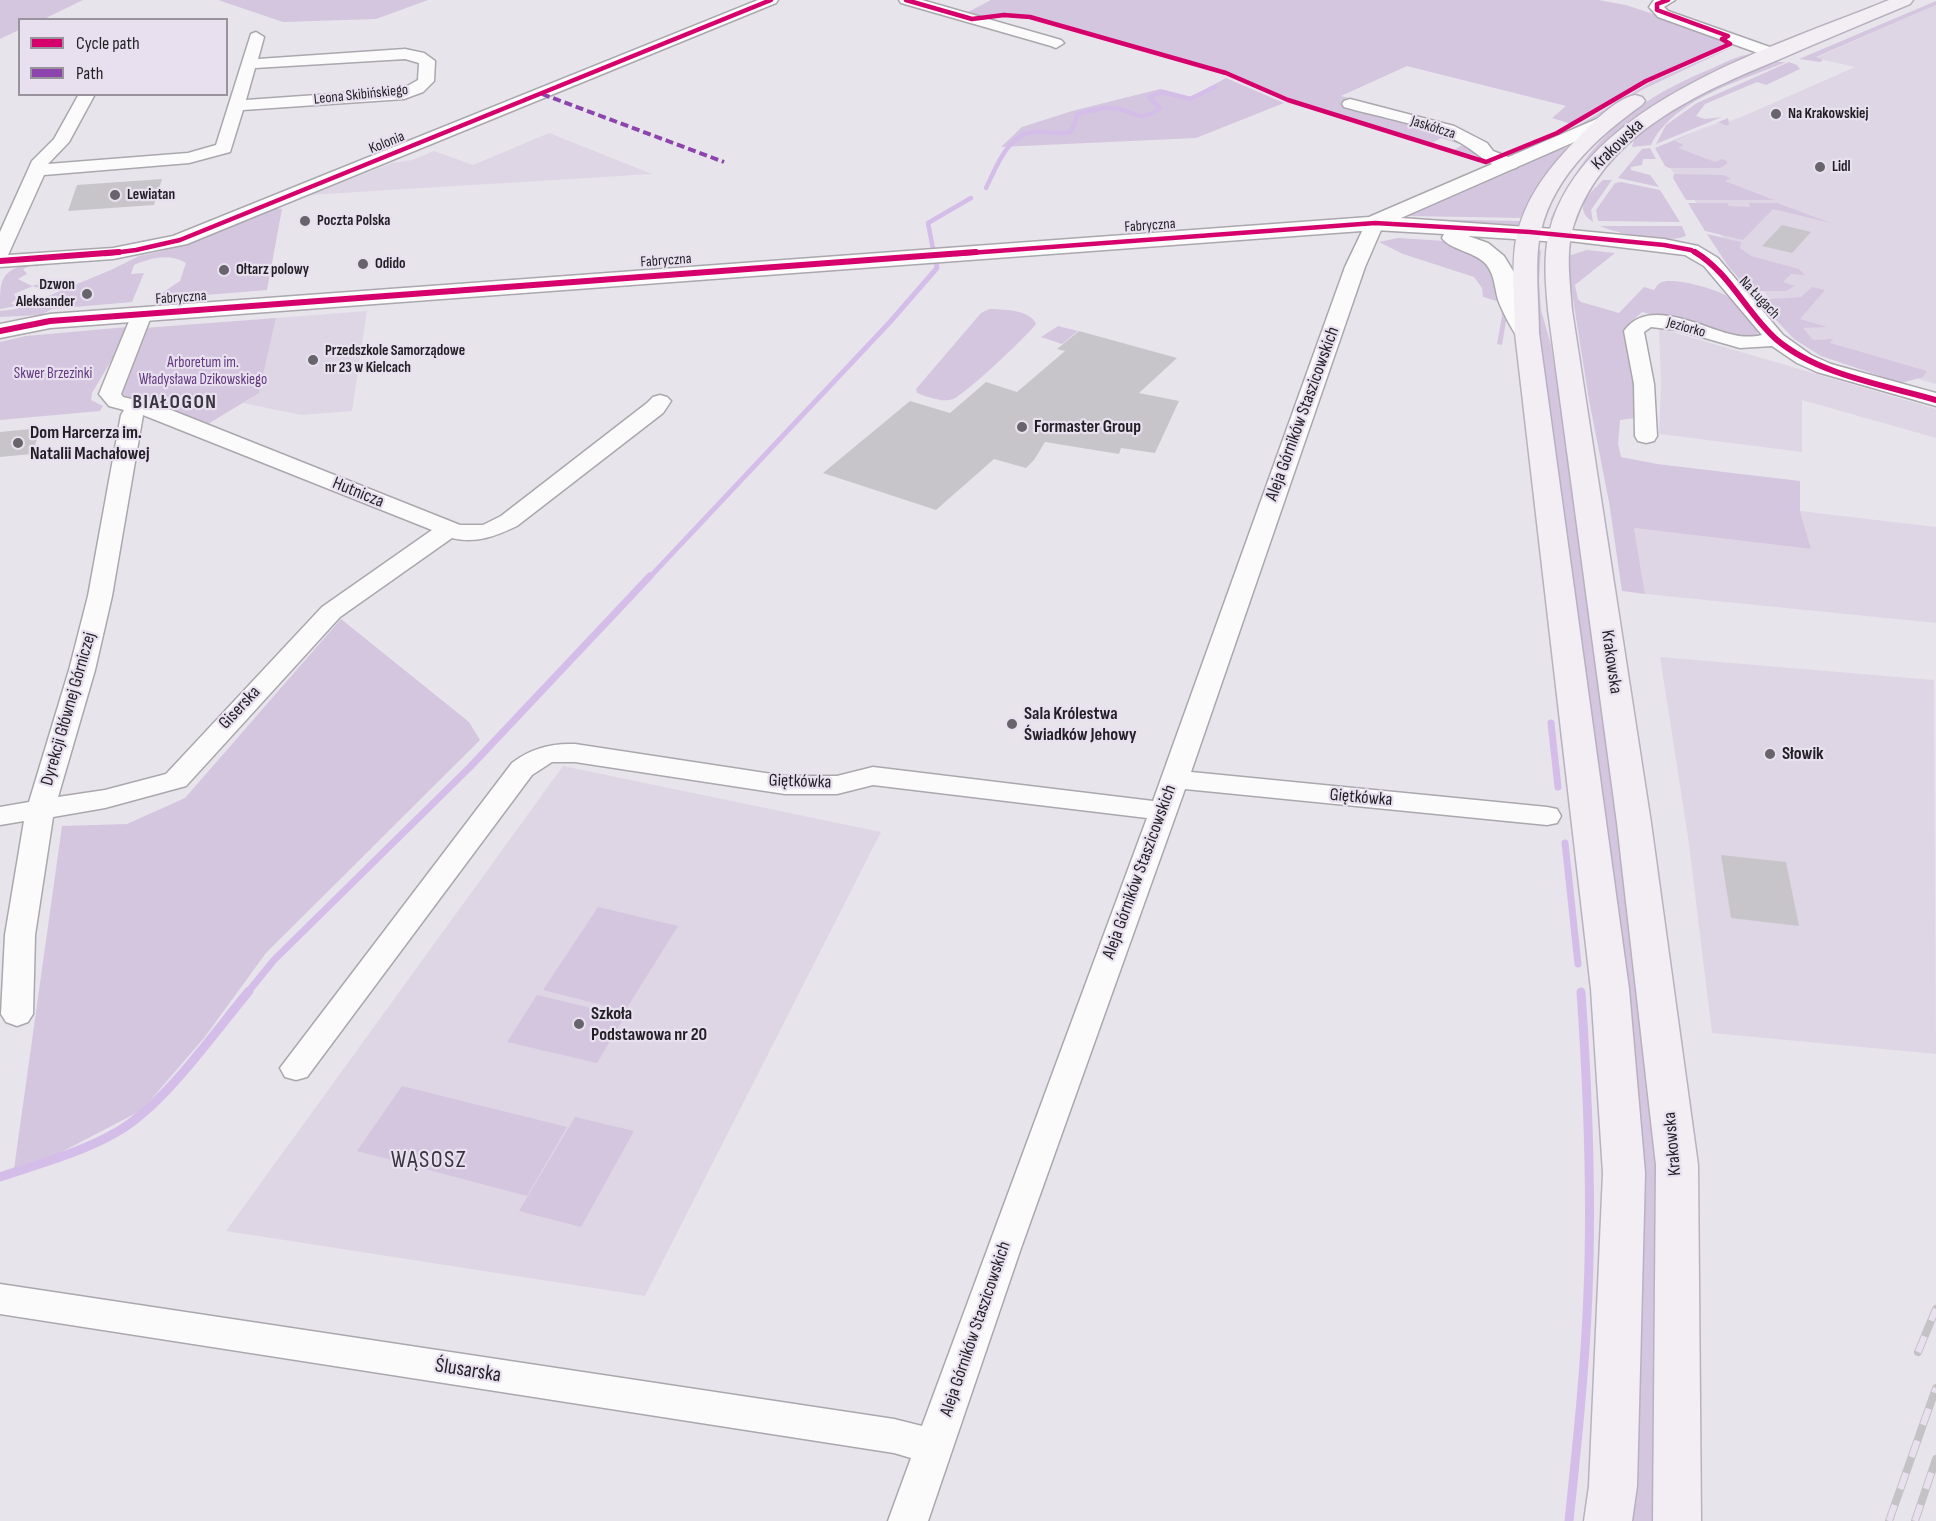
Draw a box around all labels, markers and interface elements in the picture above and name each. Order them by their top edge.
legend [18,18,228,96]
text: Cycle path [76,33,140,54]
text: Path [76,63,104,84]
street label: Leona Skibińskiego [313,81,409,109]
place label: Na Krakowskiej [1788,105,1868,123]
marker: Na Krakowskiej [1769,107,1783,121]
street label: Jaskółcza [1408,112,1458,144]
street label: Krakowska [1587,115,1649,175]
street label: Kolonia [367,128,407,158]
place label: Lidl [1832,158,1851,176]
marker: Lidl [1813,160,1827,174]
place label: Lewiatan [127,186,175,204]
marker: Lewiatan [108,188,122,202]
place label: Poczta Polska [317,212,390,230]
marker: Poczta Polska [298,214,312,228]
street label: Fabryczna [1124,215,1176,237]
street label: Fabryczna [640,250,692,272]
place label: Odido [375,255,405,273]
marker: Odido [356,257,370,271]
place label: Ołtarz polowy [236,261,309,279]
marker: Ołtarz polowy [217,263,231,277]
street label: Na Ługach [1735,273,1783,323]
place label: Dzwon Aleksander [16,276,75,311]
marker: Dzwon Aleksander [80,287,94,301]
street label: Fabryczna [155,287,207,309]
street label: Jeziorko [1665,314,1707,342]
street label: Aleja Górników Staszicowskich [1261,324,1345,504]
place label: Przedszkole Samorządowe nr 23 w Kielcach [325,342,465,377]
marker: Przedszkole Samorządowe nr 23 w Kielcach [306,353,320,367]
park label: Arboretum im. Władysława Dzikowskiego [139,354,267,389]
park label: Skwer Brzezinki [14,365,92,383]
district label: BIAŁOGON [132,391,218,415]
place label: Formaster Group [1034,416,1141,438]
marker: Formaster Group [1015,420,1029,434]
place label: Dom Harcerza im. Natalii Machałowej [30,422,150,464]
marker: Dom Harcerza im. Natalii Machałowej [11,436,25,450]
street label: Hutnicza [329,473,387,513]
street label: Krakowska [1596,629,1626,695]
street label: Dyrekcji Głównej Górniczej [37,630,101,788]
street label: Giserska [215,682,265,734]
place label: Sala Królestwa Świadków Jehowy [1024,703,1136,746]
marker: Sala Królestwa Świadków Jehowy [1005,717,1019,731]
place label: Słowik [1782,743,1824,765]
marker: Słowik [1763,747,1777,761]
street label: Giętkówka [768,770,832,794]
street label: Aleja Górników Staszicowskich [1098,782,1182,962]
street label: Giętkówka [1329,784,1393,812]
place label: Szkoła Podstawowa nr 20 [591,1003,707,1046]
marker: Szkoła Podstawowa nr 20 [572,1017,586,1031]
street label: Krakowska [1659,1111,1687,1177]
district label: WĄSOSZ [391,1147,467,1175]
street label: Aleja Górników Staszicowskich [936,1239,1016,1419]
street label: Ślusarska [433,1353,503,1389]

